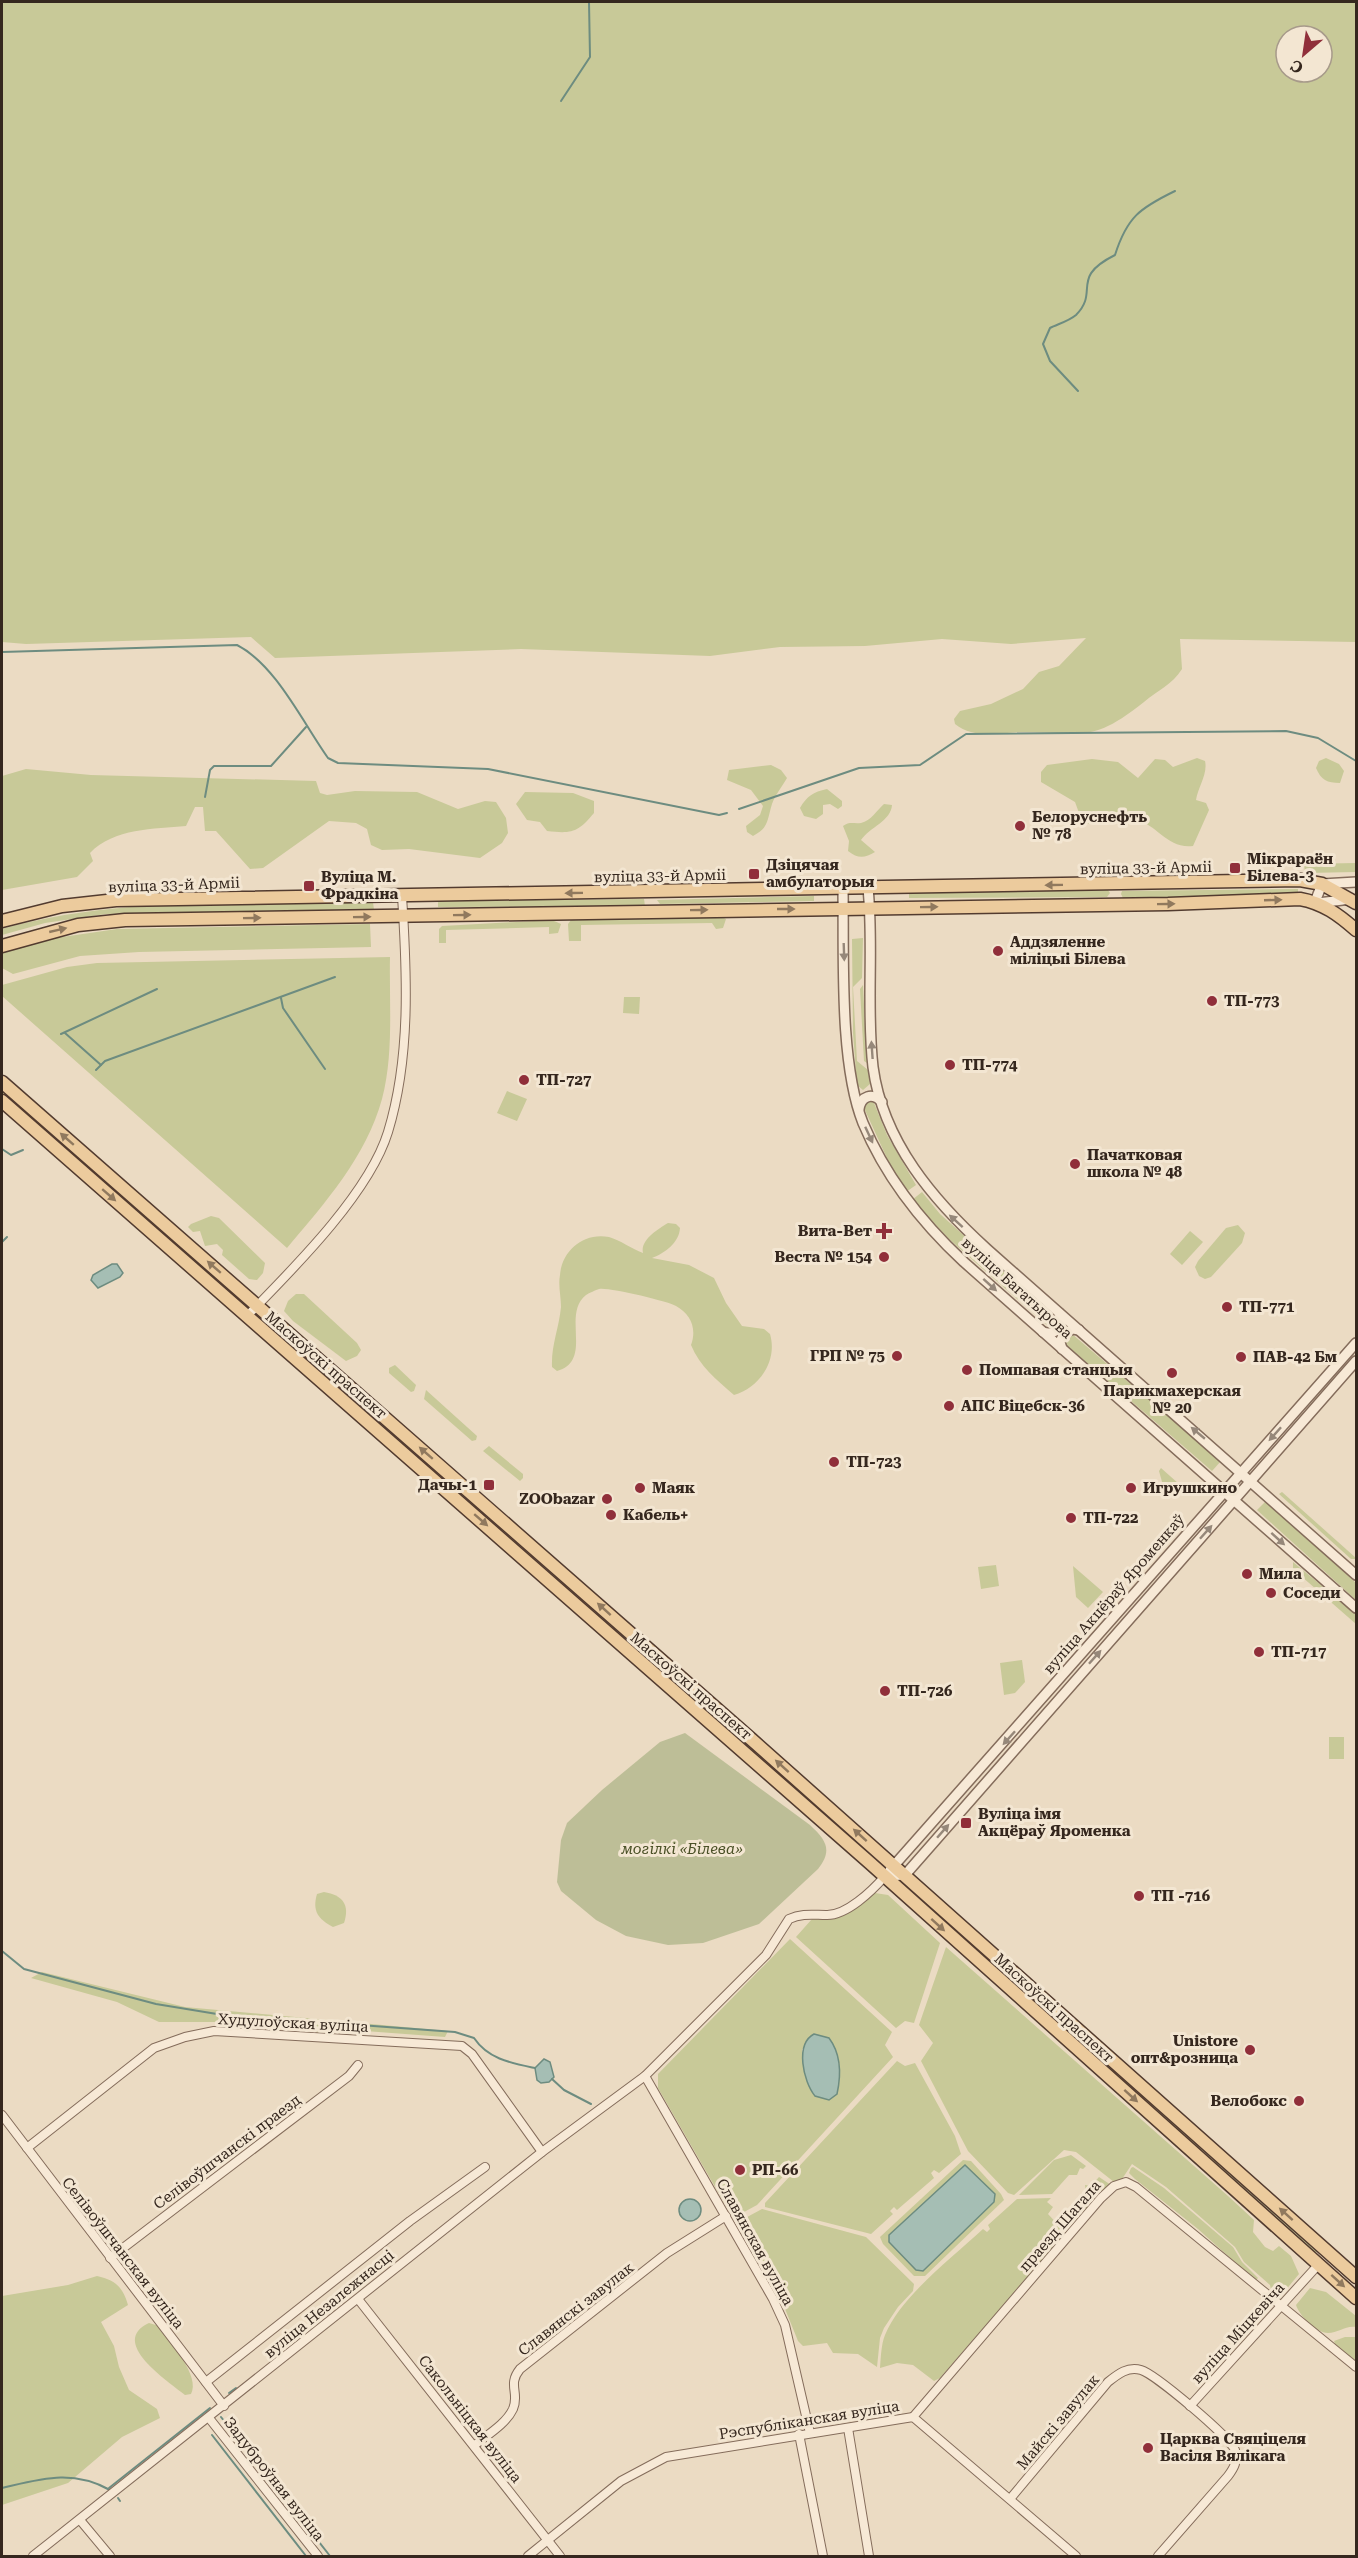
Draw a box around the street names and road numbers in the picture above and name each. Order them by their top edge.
street label: вуліца 33-й Арміі [1080,858,1212,878]
street label: вуліца 33-й Арміі [594,866,726,886]
street label: вуліца 33-й Арміі [108,874,240,896]
street label: вуліца Багатырова [958,1234,1076,1342]
street label: Маскоўскі праспект [262,1307,390,1423]
street label: вуліца Акцёраў Яроменкаў [1040,1510,1188,1678]
street label: Маскоўскі праспект [627,1628,755,1744]
street label: Маскоўскі праспект [990,1950,1118,2066]
street label: Худулоўская вуліца [217,2010,369,2036]
street label: Селівоўшчанскі праезд [150,2090,305,2213]
street label: Селівоўшчанская вуліца [58,2174,188,2332]
street label: Славянская вуліца [713,2175,797,2309]
street label: праезд Шагала [1015,2177,1105,2275]
street label: вуліца Незалежнасці [261,2246,398,2362]
street label: Славянскі завулак [515,2258,638,2360]
street label: вуліца Міцкевіча [1188,2279,1288,2387]
street label: Сакольніцкая вуліца [415,2352,525,2486]
street label: Майскі завулак [1013,2370,1103,2473]
street label: Рэспубліканская вуліца [718,2397,900,2443]
street label: Задуброўная вуліца [220,2413,328,2545]

